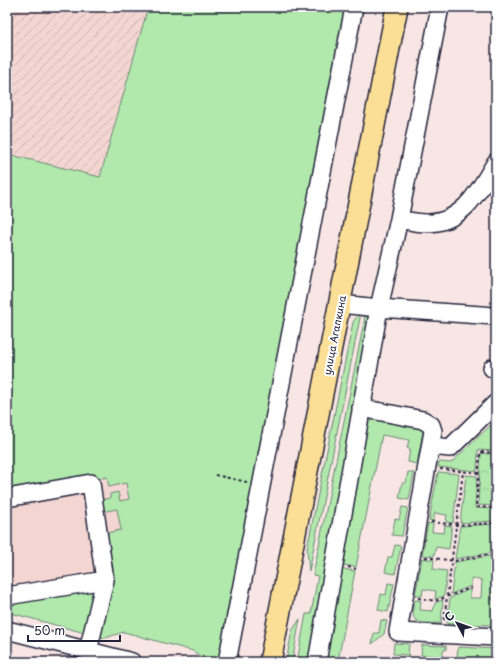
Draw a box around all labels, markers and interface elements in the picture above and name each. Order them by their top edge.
street label: улица Агапкина [319,293,349,376]
north arrow [437,603,477,643]
text: С [440,607,458,625]
scale bar [28,617,120,643]
text: 50 m [34,621,65,639]

